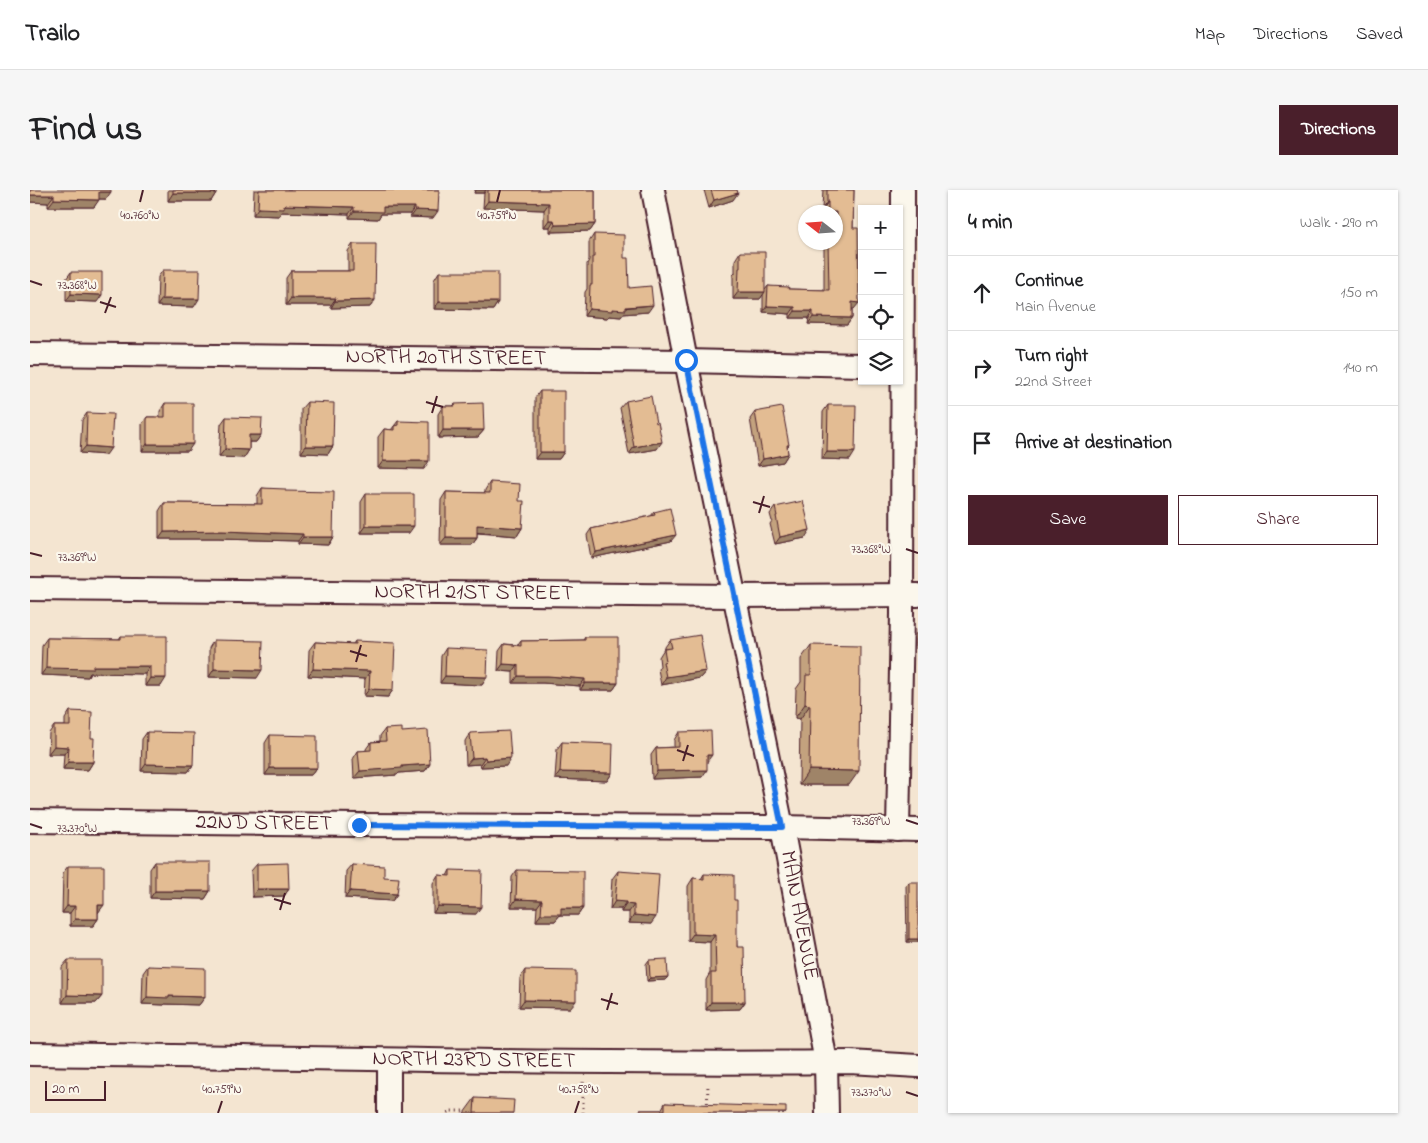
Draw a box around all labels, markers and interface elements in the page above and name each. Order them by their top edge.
text: Trailo [25,17,80,52]
text: Map [1195,22,1225,48]
text: Directions [1253,22,1328,48]
text: Saved [1356,22,1403,48]
text: Find us [30,105,142,156]
button: Directions [1279,105,1398,155]
north arrow [798,205,843,250]
map controls [858,205,903,385]
button: + [858,205,903,250]
text: 40.760°N [120,207,160,225]
text: 40.759°N [477,207,517,225]
text: 4 min [968,208,1012,238]
text: Walk · 290 m [1300,211,1378,235]
button: − [858,250,903,295]
text: Continue [1015,268,1083,295]
text: 73.368°W [57,277,97,295]
icon: ahead [968,279,996,307]
text: 150 m [1340,281,1378,305]
button: locate [858,295,903,340]
text: Main Avenue [1015,295,1096,319]
button: layers [858,340,903,385]
street label: NORTH 20TH STREET [345,341,547,376]
text: Turn right [1015,343,1088,370]
route start [675,349,698,372]
icon: right [968,354,996,382]
text: 140 m [1343,356,1378,380]
text: 22nd Street [1015,370,1092,394]
icon: arrive [968,429,996,457]
text: Arrive at destination [1015,430,1172,457]
button: Save [968,495,1168,545]
button: Share [1178,495,1378,545]
text: 73.368°W [851,541,891,559]
text: 73.369°W [58,549,96,567]
street label: NORTH 21ST STREET [374,576,574,610]
street label: 22ND STREET [195,807,333,841]
text: 73.369°W [852,813,890,831]
route end [348,814,371,837]
text: 73.370°W [57,820,97,838]
street label: MAIN AVENUE [771,848,826,983]
street label: NORTH 23RD STREET [372,1043,576,1078]
scale bar [45,1078,106,1101]
text: 20 m [52,1079,79,1100]
text: 40.759°N [202,1081,242,1099]
text: 40.758°N [559,1081,599,1099]
text: 73.370°W [851,1084,891,1102]

